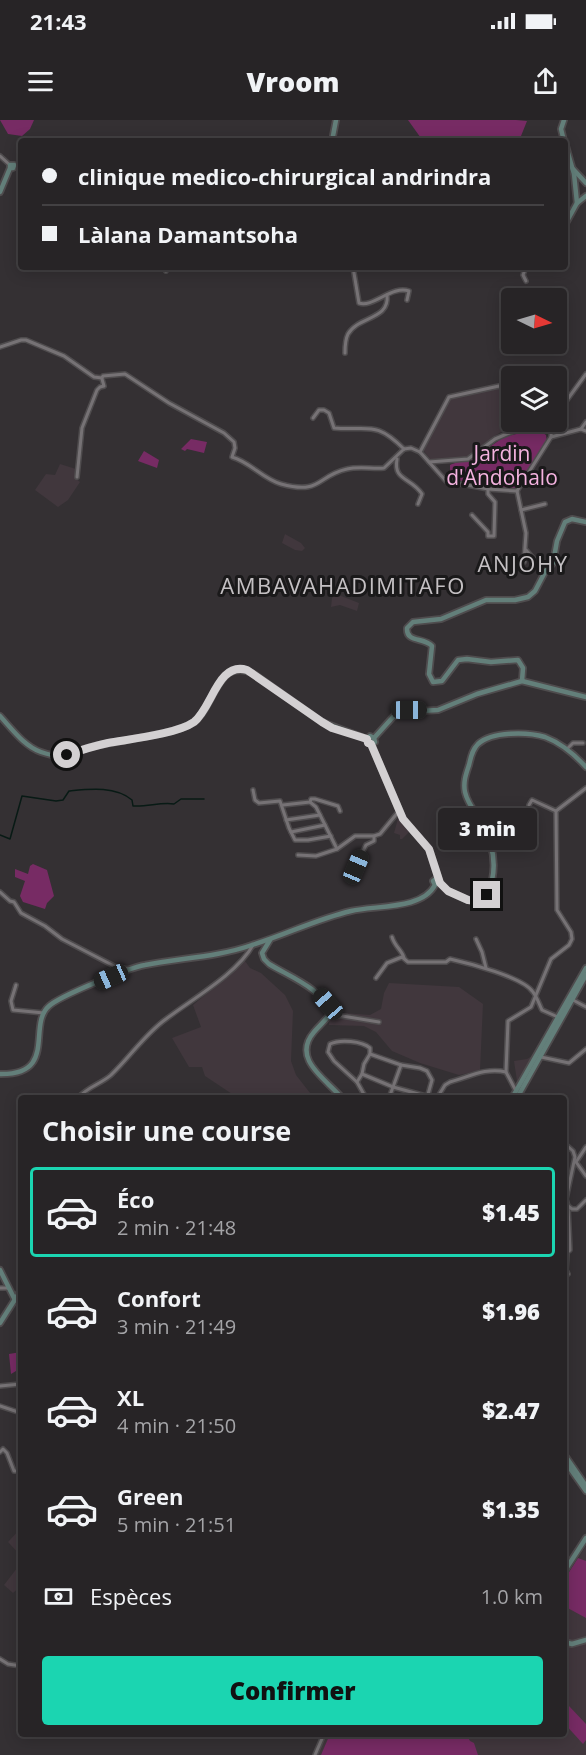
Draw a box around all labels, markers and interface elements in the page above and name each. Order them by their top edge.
text: 21:43 [30,6,87,36]
text: Vroom [247,63,339,100]
icon: menu [24,65,57,98]
icon: share [529,65,562,98]
text: clinique medico-chirurgical andrindra [78,161,491,191]
text: Làlana Damantsoha [78,219,298,249]
north arrow [501,288,567,354]
map controls [501,288,567,432]
button: layers [501,366,567,432]
park label: Jardin d'Andohalo [446,439,558,491]
district label: ANJOHY [477,548,569,578]
district label: AMBAVAHADIMITAFO [220,570,466,600]
car [391,701,427,719]
route start [53,741,80,768]
callout: 3 min [438,808,536,850]
text: 3 min [459,815,516,842]
car [341,847,371,887]
route end [473,881,500,908]
car [91,961,131,993]
car [309,985,347,1023]
text: Choisir une course [42,1112,291,1149]
text: Éco [117,1184,154,1214]
icon: car [45,1185,99,1239]
text: $1.45 [482,1197,540,1227]
text: 2 min · 21:48 [117,1214,236,1241]
text: Confort [117,1283,201,1313]
icon: car [45,1284,99,1338]
text: $1.96 [482,1296,540,1326]
text: 3 min · 21:49 [117,1313,236,1340]
text: XL [117,1382,144,1412]
icon: car [45,1383,99,1437]
text: $2.47 [482,1395,540,1425]
text: 4 min · 21:50 [117,1412,236,1439]
text: Green [117,1481,183,1511]
icon: car [45,1482,99,1536]
text: $1.35 [482,1494,540,1524]
text: 5 min · 21:51 [117,1511,236,1538]
icon: cash [42,1580,75,1613]
text: Espèces [90,1581,172,1611]
text: 1.0 km [481,1583,543,1610]
button: Confirmer [42,1656,543,1725]

